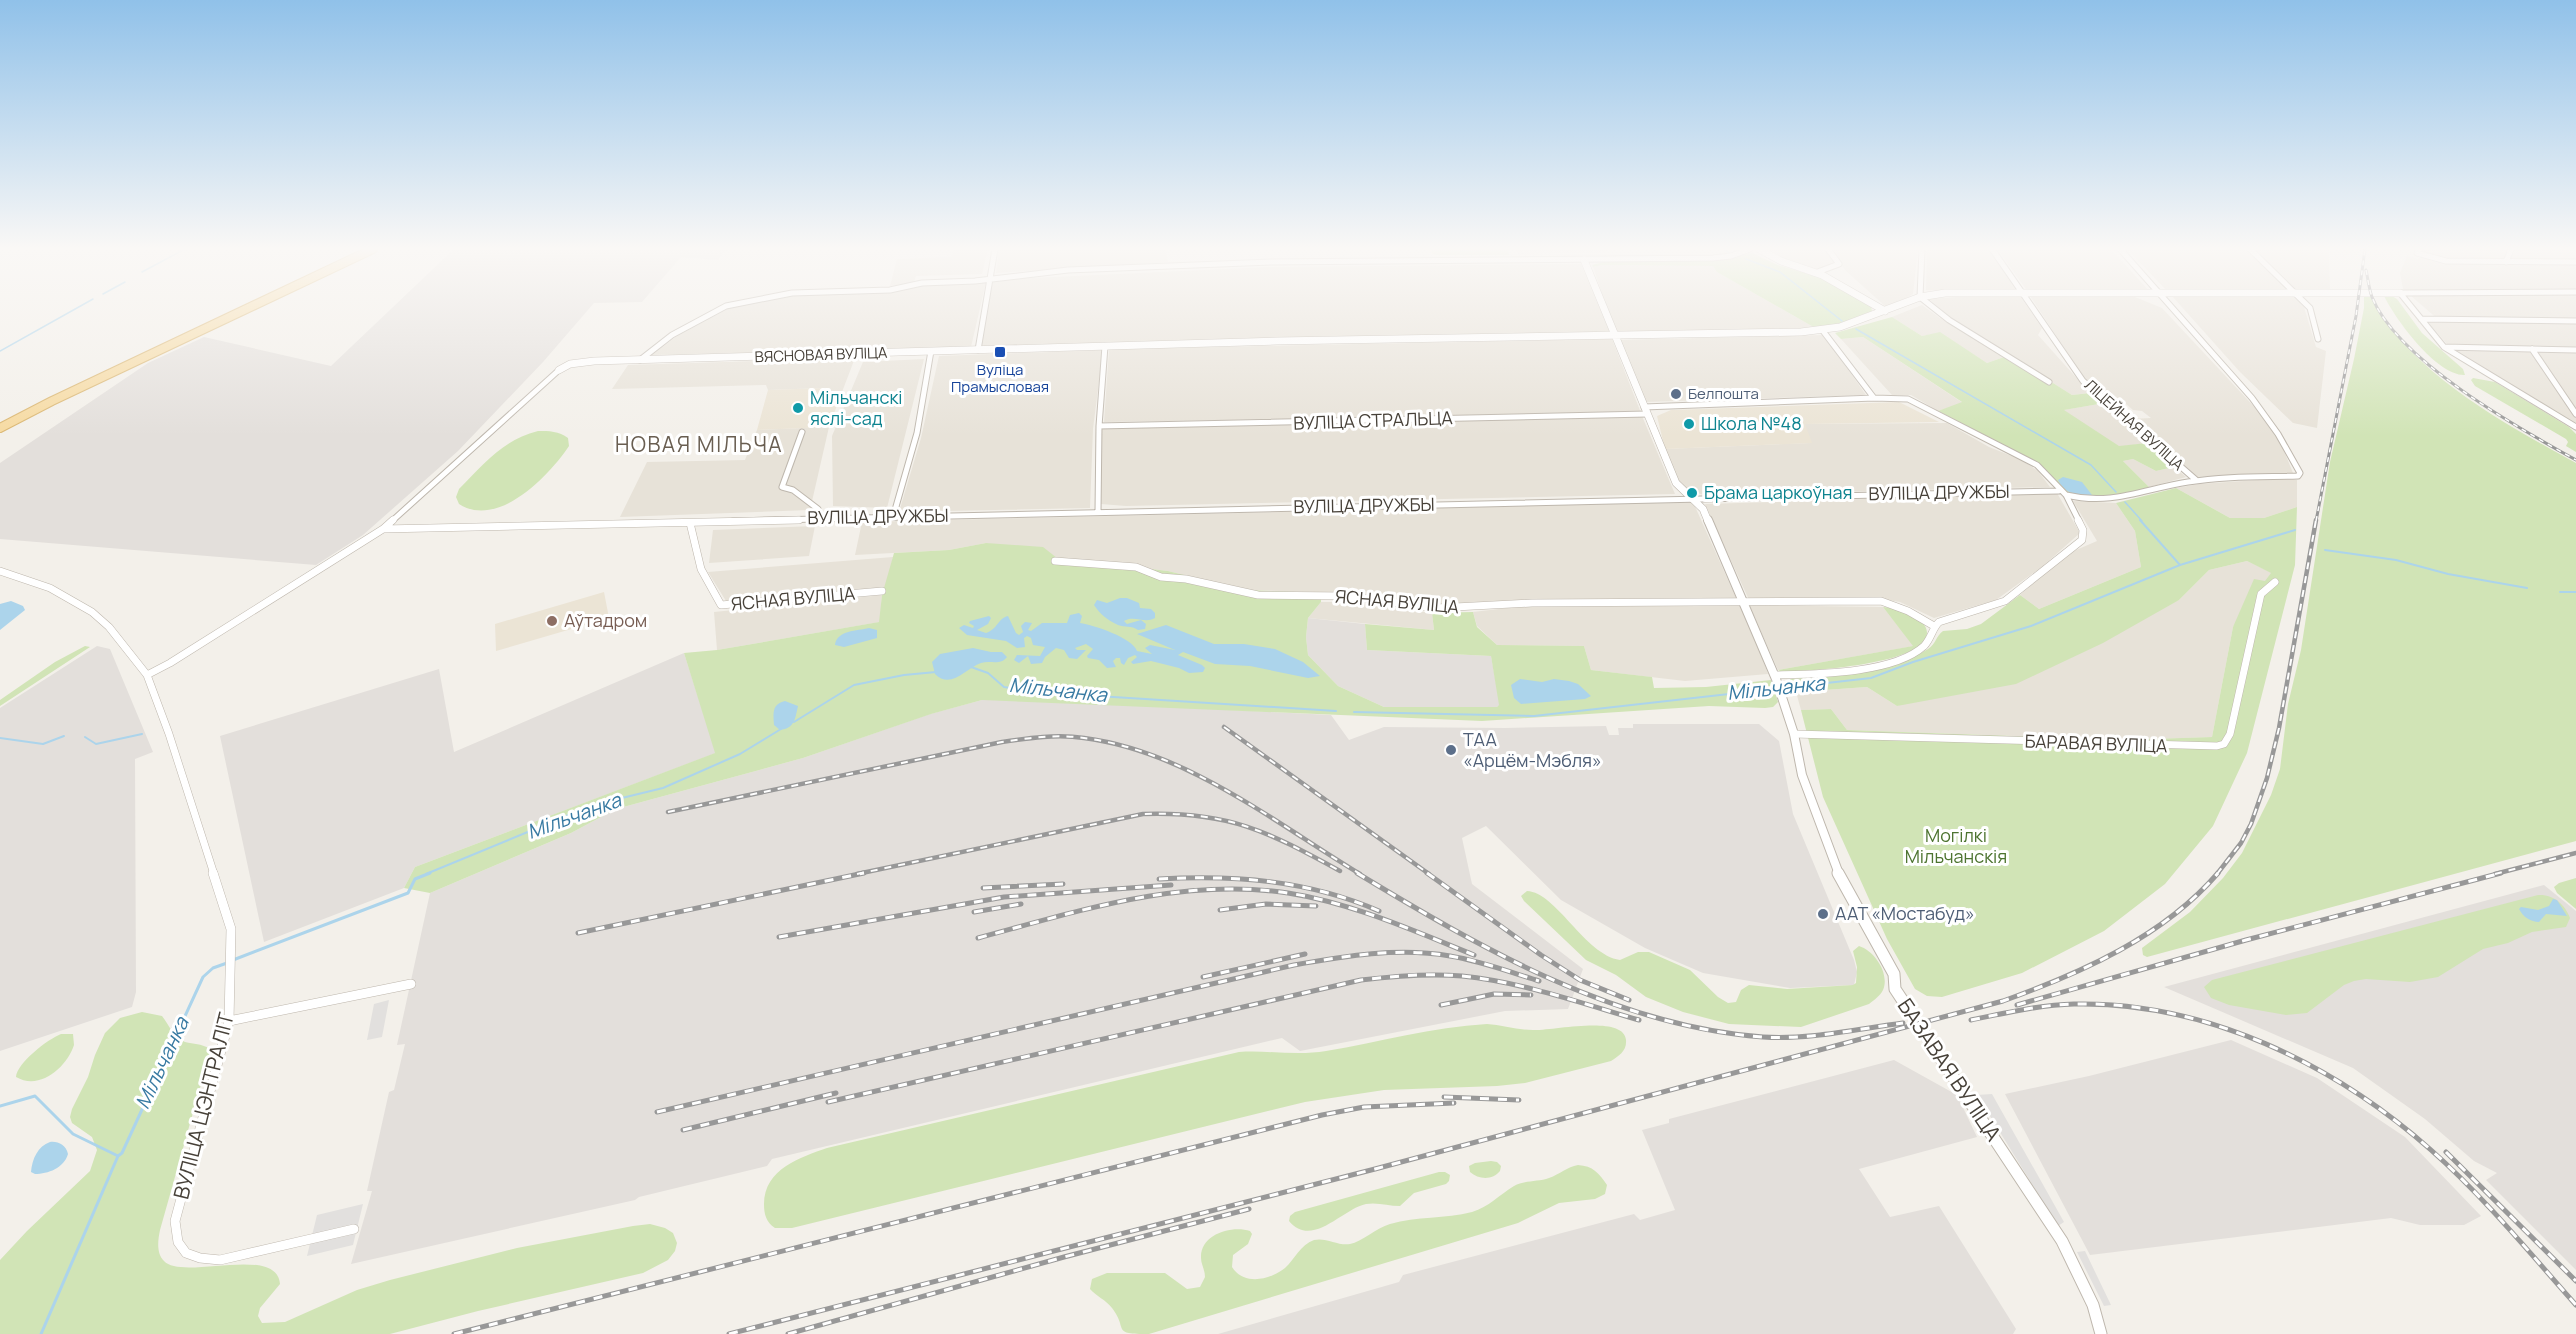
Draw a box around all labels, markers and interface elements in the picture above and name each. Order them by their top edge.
street label: ВЯСНОВАЯ ВУЛІЦА [754,342,888,367]
marker: Вуліца Прамысловая [993,345,1007,359]
place label: Вуліца Прамысловая [951,359,1049,397]
street label: ЛІЦЕЙНАЯ ВУЛІЦА [2080,374,2189,475]
place label: Белпошта [1688,383,1759,404]
place label: Мільчанскі яслі-сад [810,385,903,430]
marker: Белпошта [1669,387,1683,401]
marker: Мільчанскі яслі-сад [791,401,805,415]
street label: ВУЛІЦА СТРАЛЬЦА [1293,405,1454,435]
place label: Школа №48 [1701,411,1802,435]
marker: Школа №48 [1682,417,1696,431]
district label: НОВАЯ МІЛЬЧА [615,430,783,458]
street label: ВУЛІЦА ДРУЖБЫ [1868,479,2010,505]
place label: Брама царкоўная [1704,480,1852,504]
marker: Брама царкоўная [1685,486,1699,500]
street label: ВУЛІЦА ДРУЖБЫ [1293,492,1435,518]
street label: ВУЛІЦА ДРУЖБЫ [807,503,949,529]
street label: ЯСНАЯ ВУЛІЦА [730,581,857,615]
street label: ЯСНАЯ ВУЛІЦА [1334,584,1461,618]
place label: Аўтадром [564,608,647,632]
marker: Аўтадром [545,614,559,628]
water label: Мільчанка [1726,669,1827,706]
water label: Мільчанка [1008,671,1109,708]
place label: ТАА «Арцём-Мэбля» [1463,727,1602,772]
street label: БАРАВАЯ ВУЛІЦА [2024,729,2168,758]
marker: ТАА «Арцём-Мэбля» [1444,743,1458,757]
water label: Мільчанка [523,786,625,845]
park label: Могілкі Мільчанскія [1905,823,2007,868]
place label: ААТ «Мостабуд» [1835,901,1975,925]
marker: ААТ «Мостабуд» [1816,907,1830,921]
street label: БАЗАВАЯ ВУЛІЦА [1892,993,2008,1146]
street label: ВУЛІЦА ЦЭНТРАЛІТ [166,1009,240,1202]
water label: Мільчанка [129,1012,195,1113]

